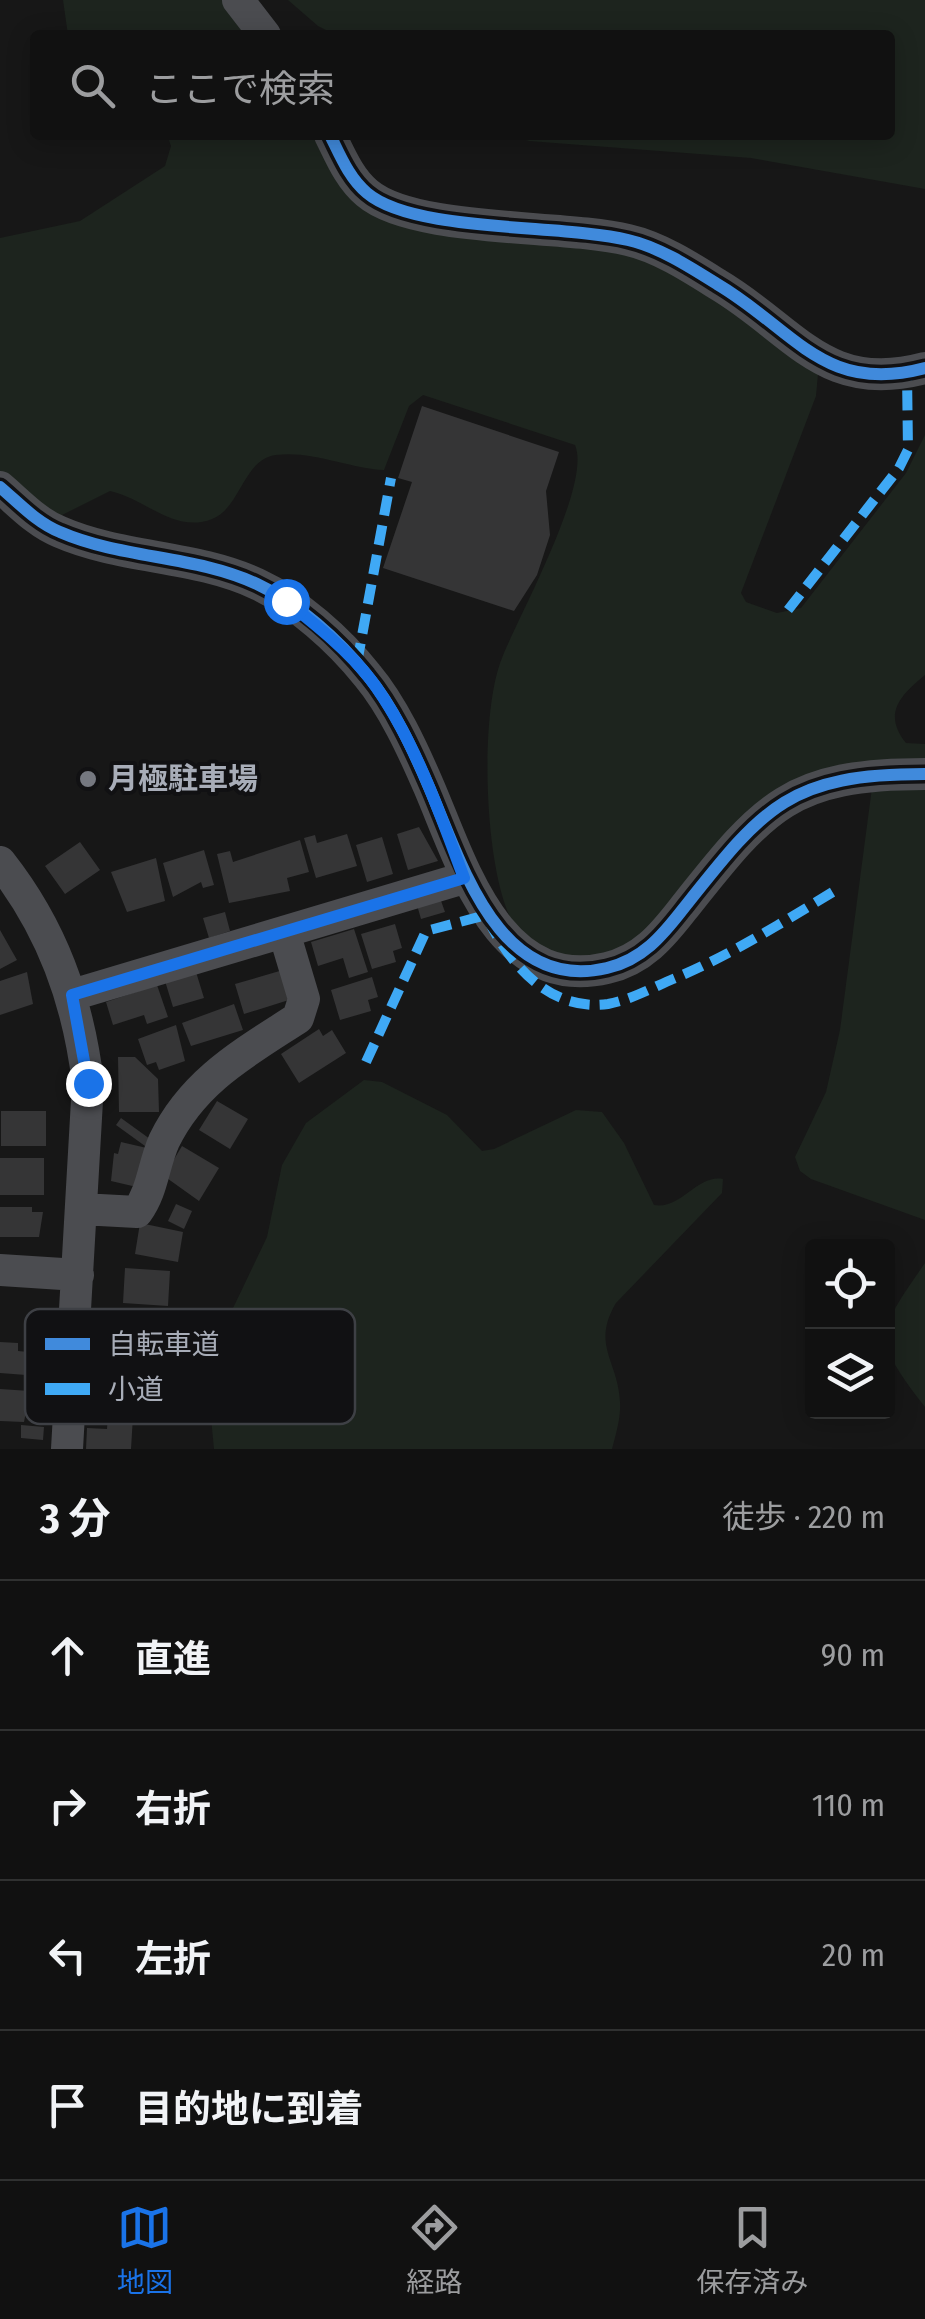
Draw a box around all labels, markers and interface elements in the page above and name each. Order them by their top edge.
search box [30,30,895,140]
icon: search [65,58,120,113]
text: ここで検索 [145,66,335,112]
route start [264,579,310,625]
place label: 月極駐車場 [108,761,258,797]
marker: 月極駐車場 [77,768,99,790]
route end [66,1061,112,1107]
map controls [805,1239,895,1419]
button: locate [805,1239,895,1329]
legend [25,1309,355,1424]
text: 自転車道 [108,1328,220,1361]
button: layers [805,1329,895,1419]
text: 小道 [108,1373,164,1406]
text: 3 分 [40,1494,111,1544]
text: 徒歩 · 220 m [722,1498,885,1536]
icon: ahead [40,1628,95,1683]
text: 直進 [135,1636,211,1682]
text: 90 m [821,1636,885,1674]
icon: right [40,1778,95,1833]
text: 右折 [135,1786,211,1832]
text: 110 m [812,1786,885,1824]
icon: left [40,1928,95,1983]
text: 左折 [135,1936,211,1982]
text: 20 m [822,1936,885,1974]
icon: arrive [40,2078,95,2133]
text: 目的地に到着 [135,2086,363,2132]
tab: 地図 [117,2200,173,2300]
tab: 経路 [406,2200,462,2300]
tab: 保存済み [696,2200,808,2300]

